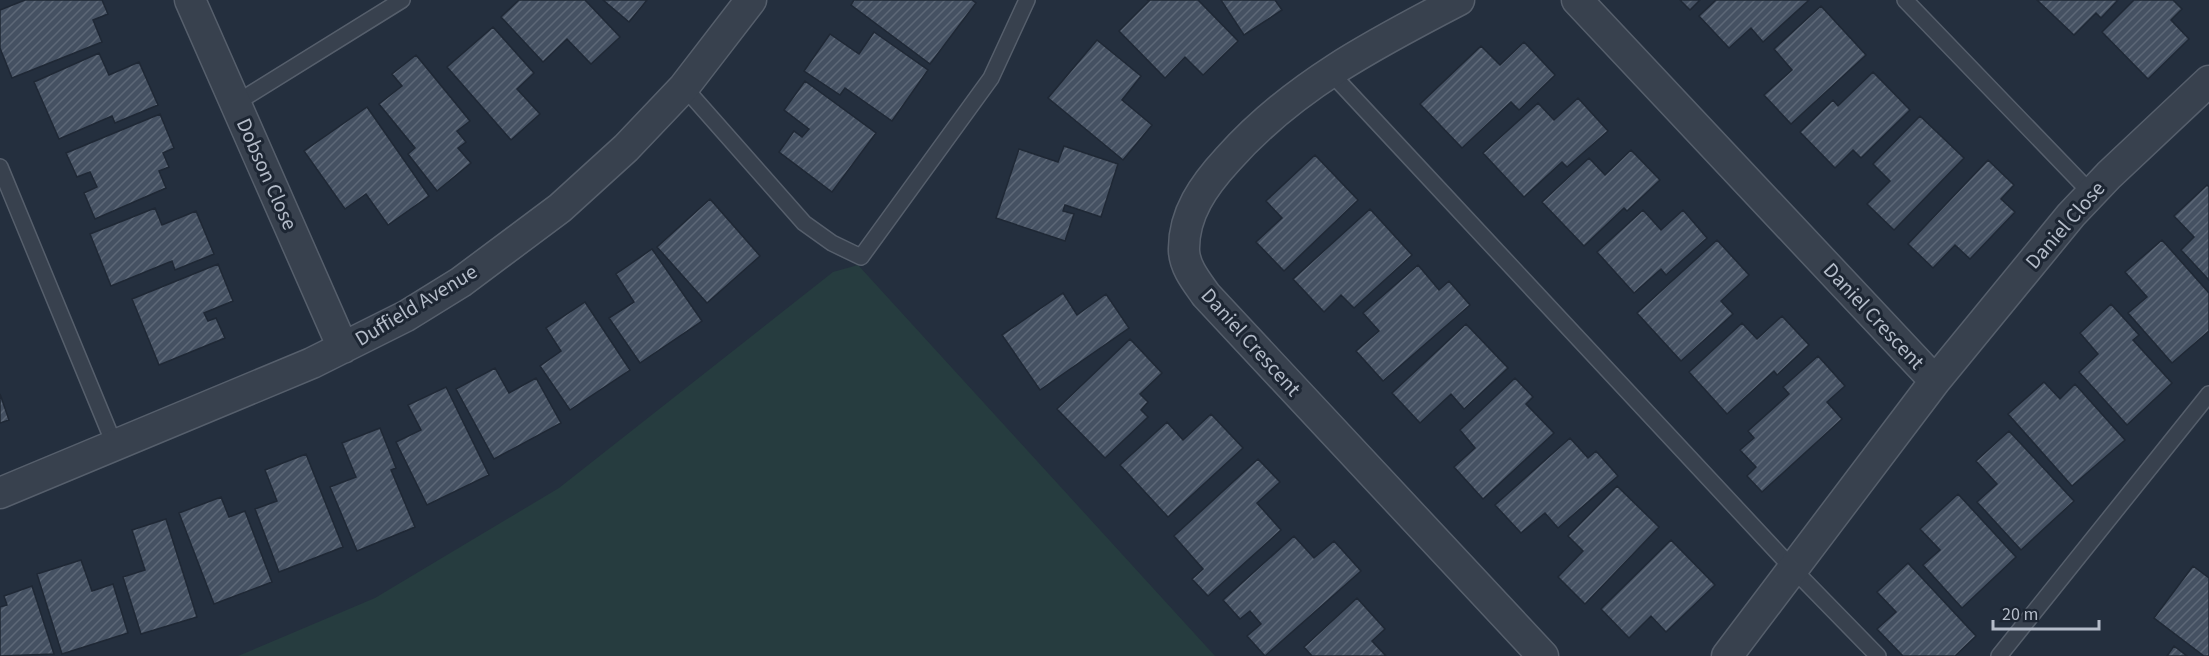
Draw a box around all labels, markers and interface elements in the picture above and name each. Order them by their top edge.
street label: Dobson Close [229,113,305,235]
street label: Daniel Close [2018,174,2112,276]
street label: Daniel Crescent [1816,256,1932,376]
street label: Duffield Avenue [349,257,483,353]
street label: Daniel Crescent [1194,281,1308,403]
scale bar [1993,593,2100,631]
text: 20 m [2002,602,2038,627]

